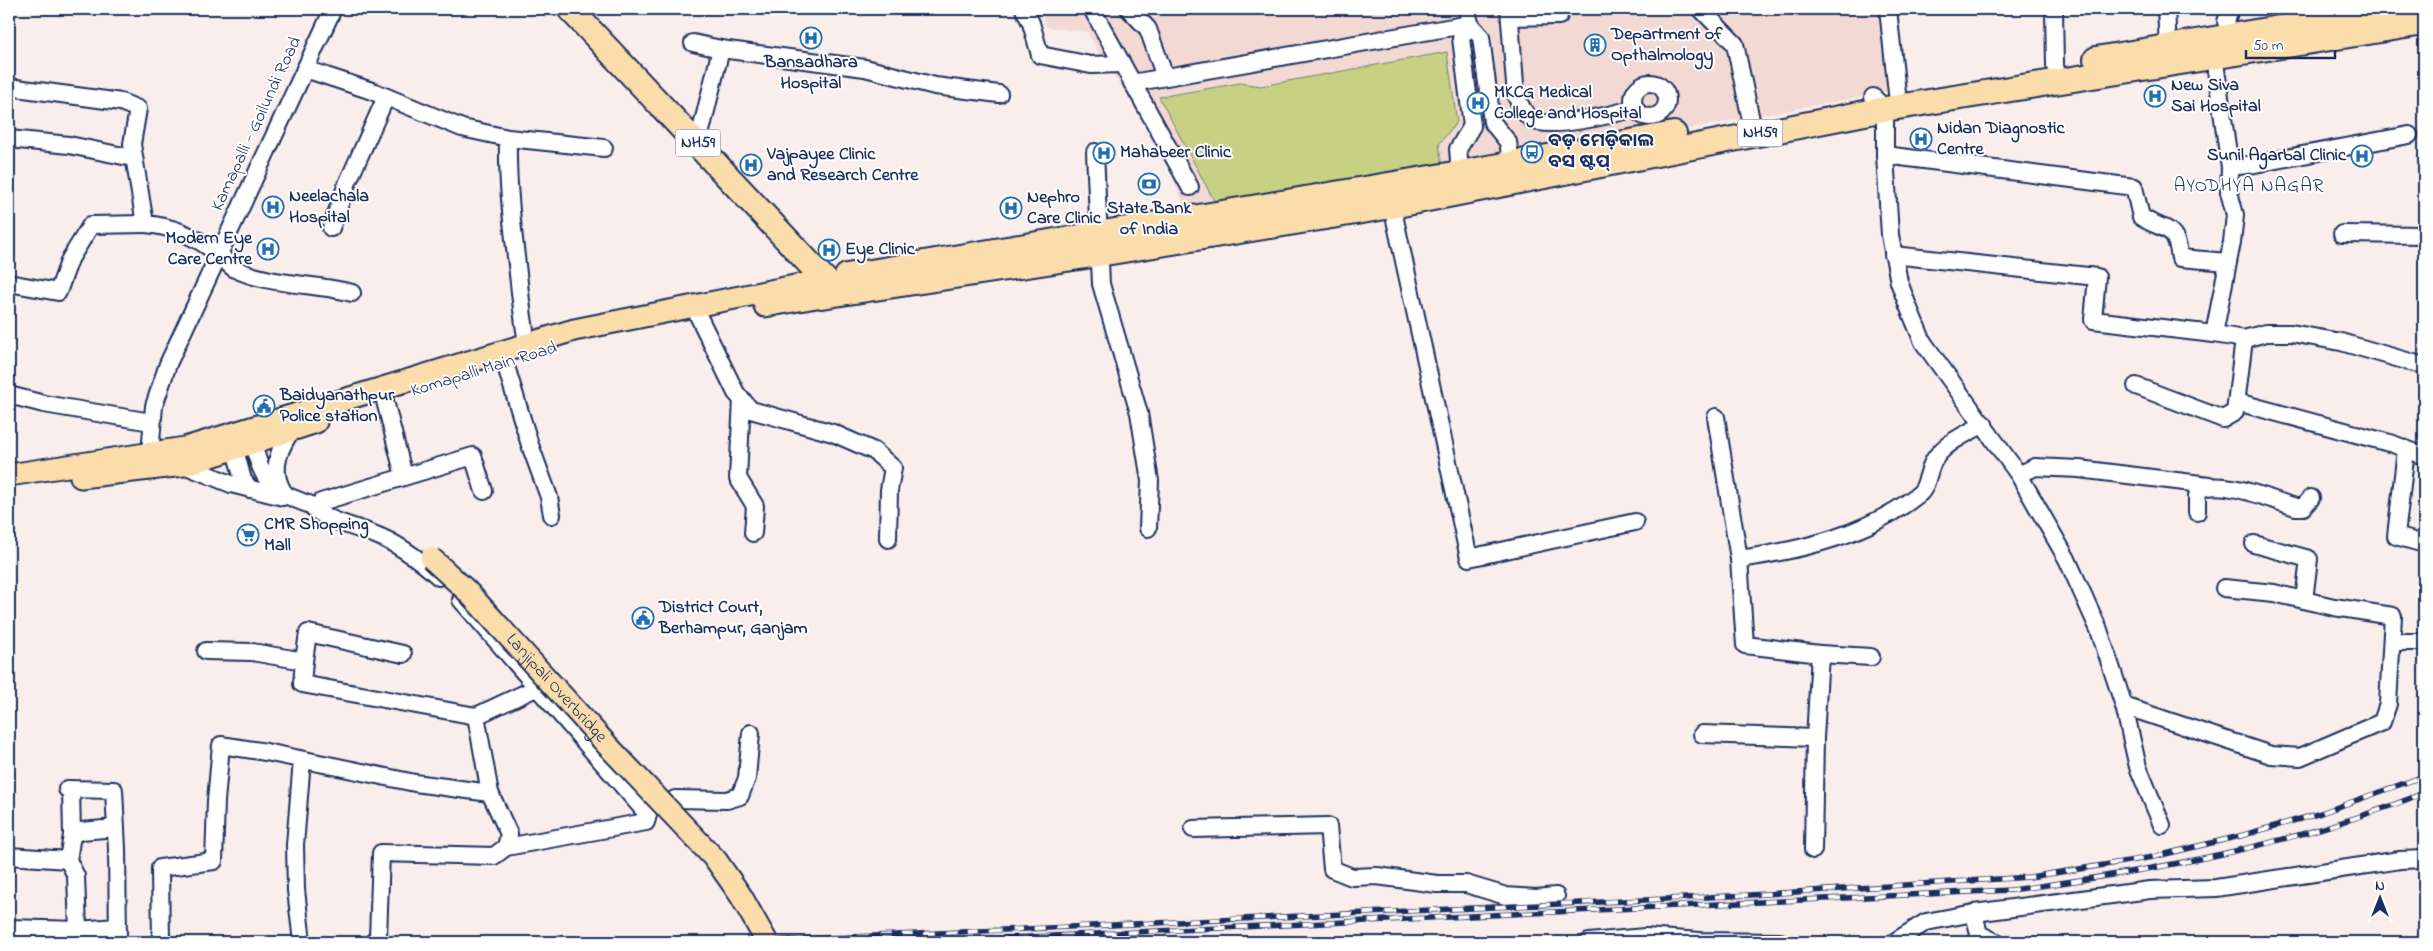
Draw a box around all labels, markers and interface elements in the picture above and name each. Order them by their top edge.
place label: Department of Opthalmology [1610,22,1723,70]
hospital icon: Bansadhara Hospital [799,26,823,50]
scale bar [2246,28,2334,60]
street label: Kamapalli - Goilundi Road [205,33,309,215]
building icon: Department of Opthalmology [1583,33,1607,57]
text: 50 m [2253,35,2284,57]
place label: Bansadhara Hospital [763,50,858,97]
place label: New Siva Sai Hospital [2171,73,2261,120]
place label: MKCG Medical College and Hospital [1494,80,1642,128]
hospital icon: New Siva Sai Hospital [2143,84,2167,108]
hospital icon: MKCG Medical College and Hospital [1466,91,1490,115]
place label: Nidan Diagnostic Centre [1937,116,2066,163]
road number: NH59 [1738,120,1782,146]
hospital icon: Nidan Diagnostic Centre [1909,127,1933,151]
place label: ବଡ଼ ମେଡ଼ିକାଲ ବସ ଷ୍ଟପ୍ [1548,129,1654,176]
road number: NH59 [676,130,720,156]
place label: Mahabeer Clinic [1120,140,1232,166]
bus stop icon: ବଡ଼ ମେଡ଼ିକାଲ ବସ ଷ୍ଟପ୍ [1520,140,1544,164]
hospital icon: Mahabeer Clinic [1092,141,1116,165]
place label: Vajpayee Clinic and Research Centre [766,142,919,189]
place label: Sunil Agarbal Clinic [2207,143,2347,170]
hospital icon: Sunil Agarbal Clinic [2350,144,2374,168]
hospital icon: Vajpayee Clinic and Research Centre [739,153,763,177]
bank icon: State Bank of India [1137,172,1161,196]
district label: AYODHYA NAGAR [2174,173,2324,200]
place label: Neelachala Hospital [289,184,369,231]
place label: Nephro Care Clinic [1027,185,1102,232]
hospital icon: Neelachala Hospital [261,195,285,219]
hospital icon: Nephro Care Clinic [999,196,1023,220]
place label: State Bank of India [1107,196,1192,243]
place label: Modern Eye Care Centre [166,226,253,273]
hospital icon: Modern Eye Care Centre [256,237,280,261]
place label: Eye Clinic [845,237,916,264]
hospital icon: Eye Clinic [817,238,841,262]
street label: Komapalli Main Road [408,335,560,405]
place label: Baidyanathpur Police station [279,383,394,430]
public building icon: Baidyanathpur Police station [252,394,276,418]
place label: CMR Shopping Mall [264,512,369,559]
supermarket icon: CMR Shopping Mall [236,523,260,547]
place label: District Court, Berhampur, Ganjam [658,595,807,642]
public building icon: District Court, Berhampur, Ganjam [631,606,655,630]
street label: Lanjipali Overbridge [499,628,613,750]
north arrow [2356,874,2406,924]
text: N [2375,876,2385,897]

